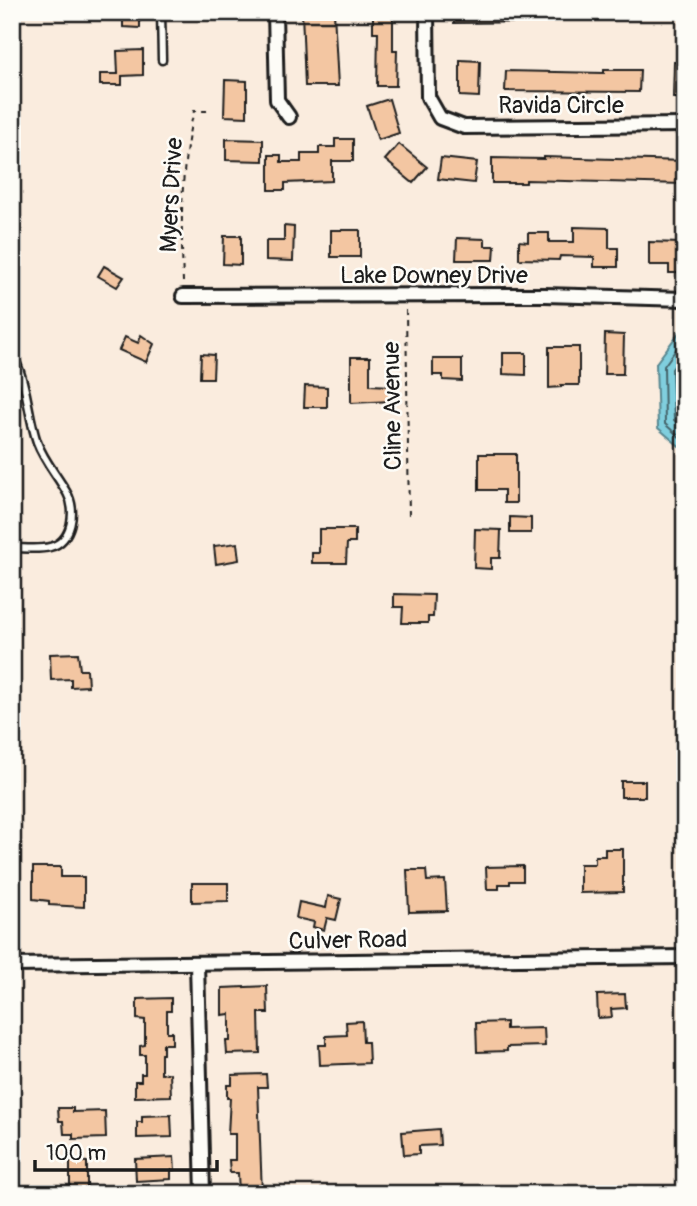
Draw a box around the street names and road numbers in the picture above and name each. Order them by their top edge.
street label: Ravida Circle [498,91,624,120]
street label: Myers Drive [154,137,189,253]
street label: Lake Downey Drive [340,261,528,290]
street label: Cline Avenue [377,341,408,471]
street label: Culver Road [288,925,408,956]

